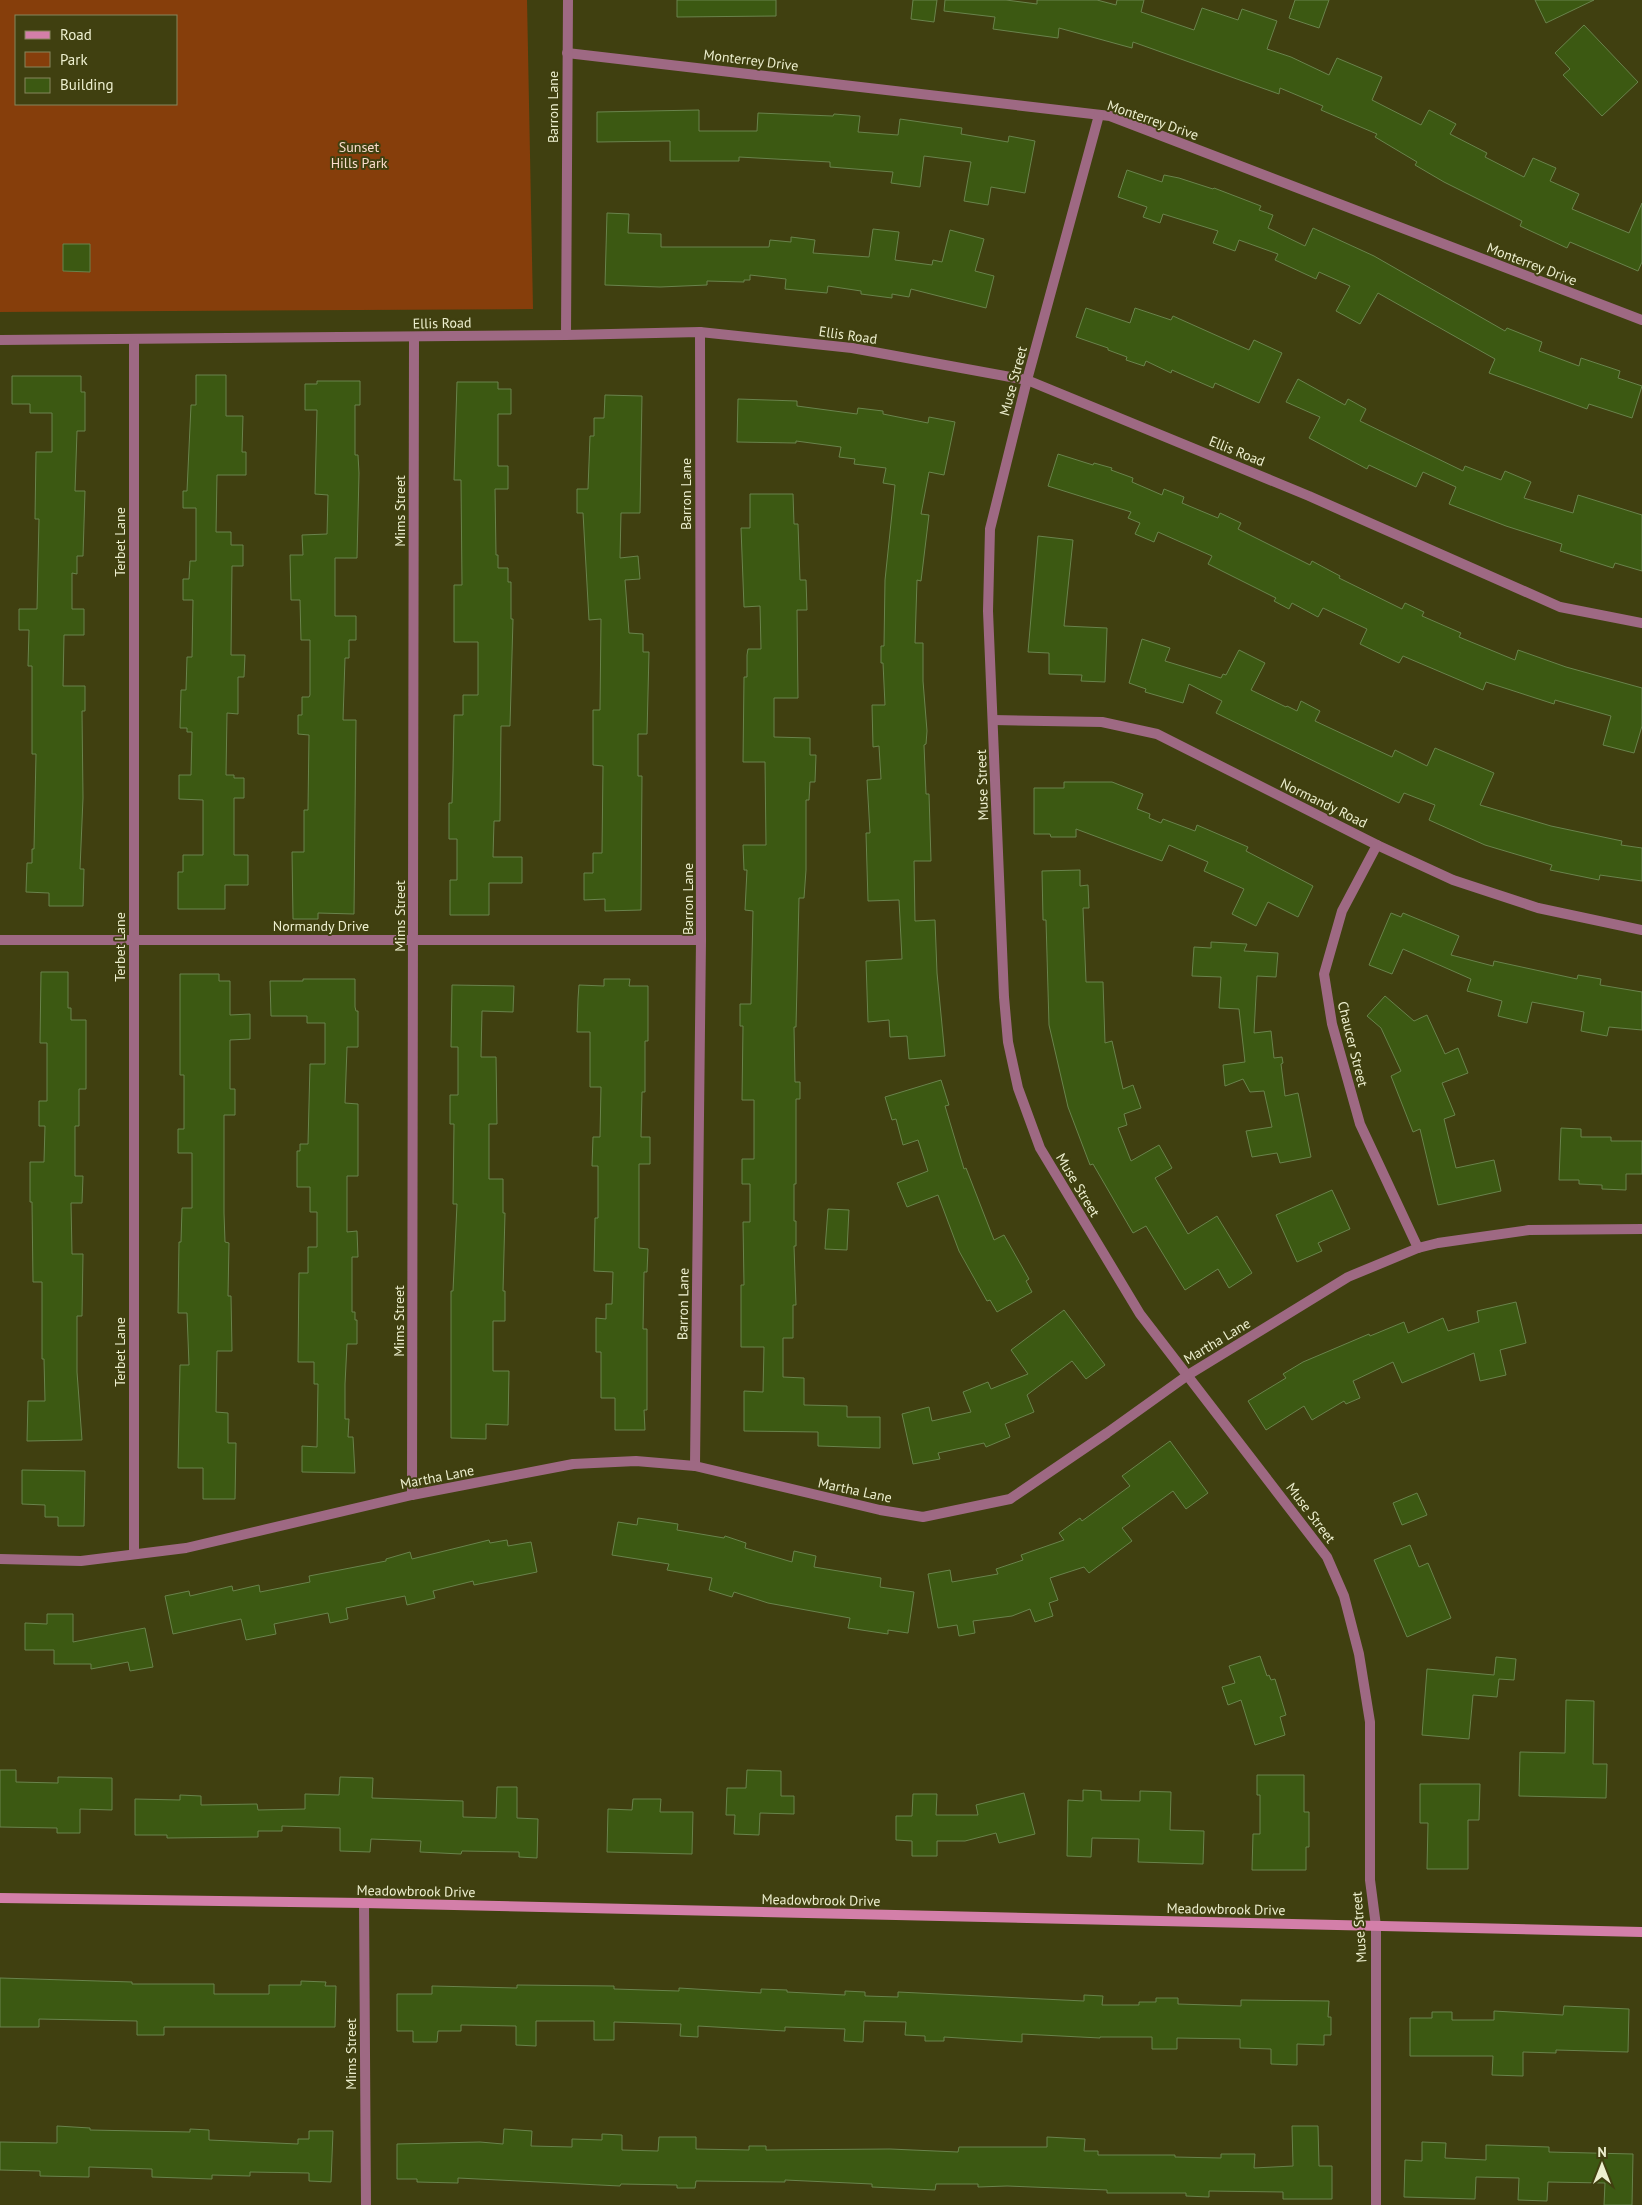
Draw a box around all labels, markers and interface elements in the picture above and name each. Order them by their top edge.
legend [15,15,178,105]
text: Road [60,25,92,44]
street label: Monterrey Drive [703,45,799,75]
text: Park [60,50,88,69]
street label: Barron Lane [544,71,562,143]
text: Building [60,75,114,94]
street label: Monterrey Drive [1105,96,1201,144]
park label: Sunset Hills Park [331,138,388,172]
street label: Monterrey Drive [1484,239,1580,289]
street label: Ellis Road [412,313,472,333]
street label: Ellis Road [818,322,878,348]
street label: Muse Street [995,344,1031,418]
street label: Ellis Road [1206,432,1268,470]
street label: Barron Lane [677,458,695,530]
street label: Mims Street [391,475,409,547]
street label: Terbet Lane [111,507,129,577]
street label: Muse Street [972,749,992,821]
street label: Normandy Road [1278,774,1370,832]
street label: Barron Lane [679,863,697,935]
street label: Mims Street [391,880,409,952]
street label: Terbet Lane [111,912,129,982]
street label: Normandy Drive [273,917,369,935]
street label: Chaucer Street [1334,999,1372,1089]
street label: Muse Street [1052,1150,1104,1220]
street label: Barron Lane [673,1268,693,1340]
street label: Mims Street [390,1285,408,1357]
street label: Martha Lane [1180,1314,1254,1368]
street label: Terbet Lane [111,1317,129,1387]
street label: Martha Lane [398,1461,476,1493]
street label: Martha Lane [816,1473,894,1507]
street label: Muse Street [1282,1479,1340,1547]
street label: Meadowbrook Drive [356,1881,476,1901]
street label: Meadowbrook Drive [761,1890,881,1910]
street label: Muse Street [1348,1891,1370,1963]
street label: Meadowbrook Drive [1166,1899,1286,1919]
street label: Mims Street [342,2018,360,2090]
north arrow [1577,2140,1627,2190]
text: N [1597,2143,1607,2161]

